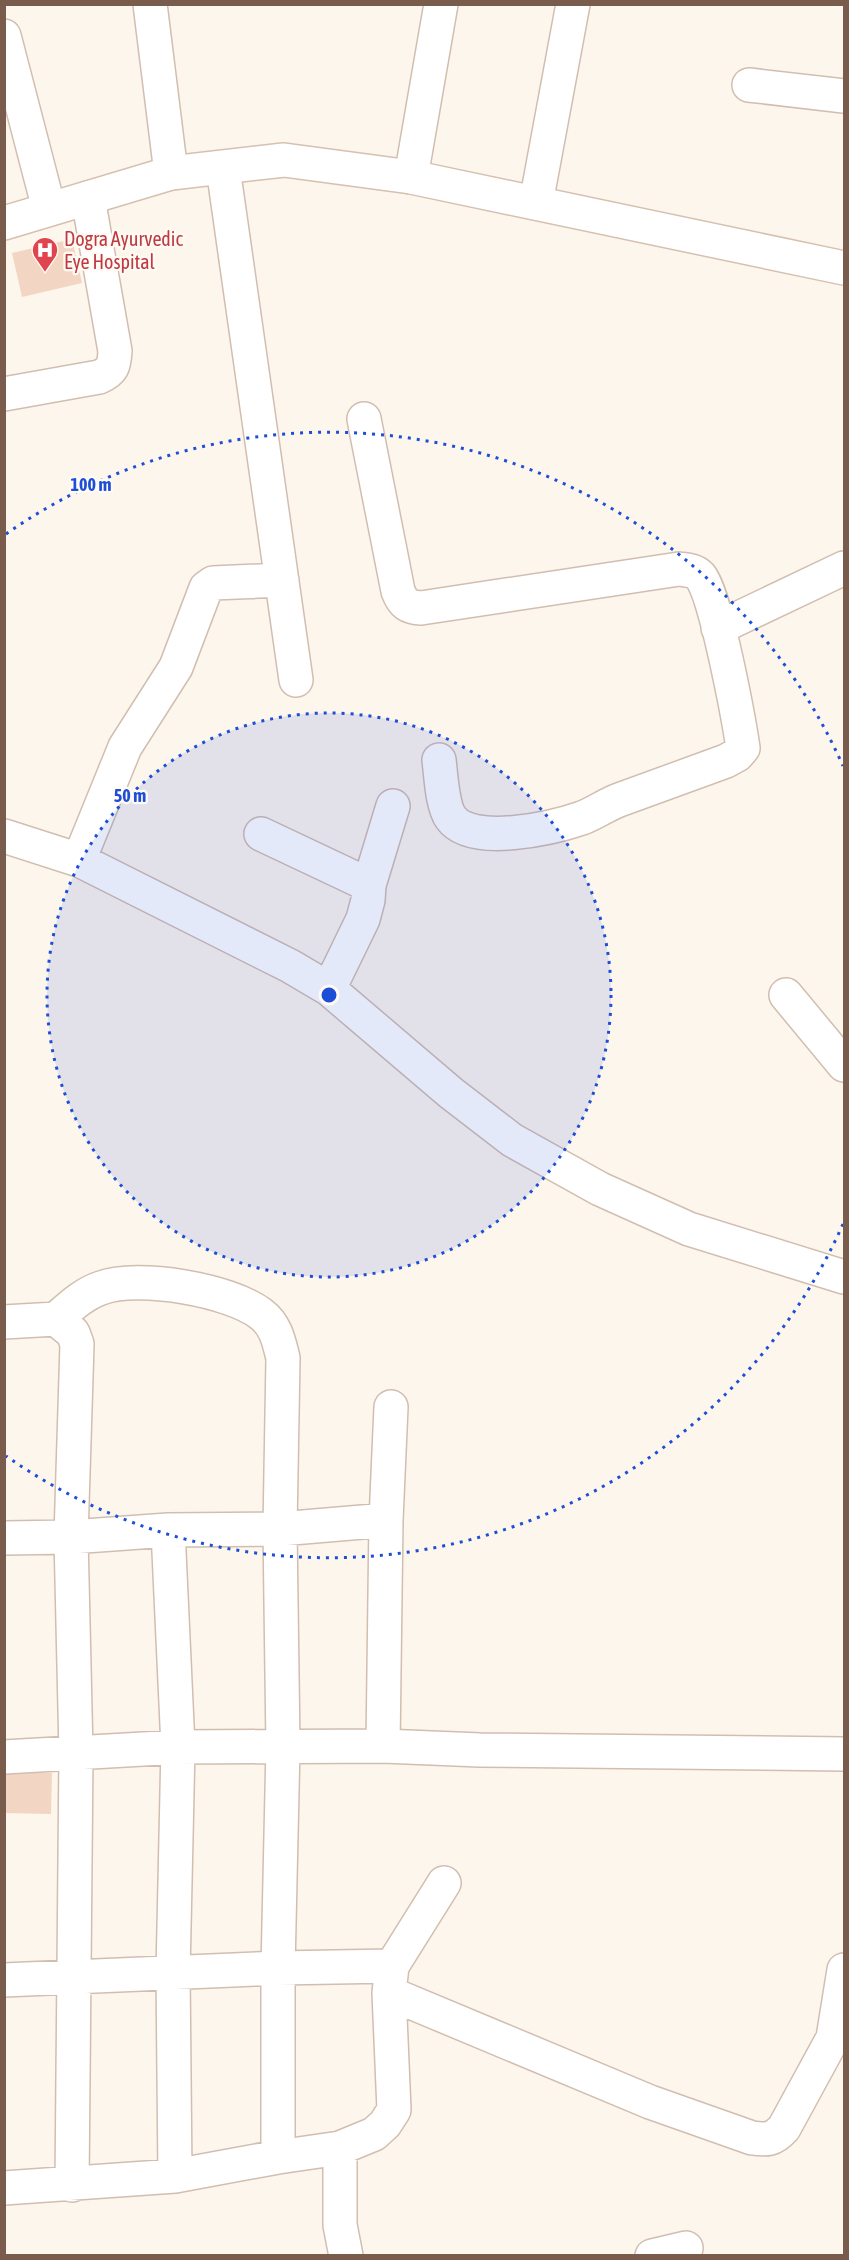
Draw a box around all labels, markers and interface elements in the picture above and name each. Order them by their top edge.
place label: Dogra Ayurvedic Eye Hospital [64,227,183,273]
hospital icon: Dogra Ayurvedic Eye Hospital [30,235,60,273]
text: 100 m [71,474,111,495]
text: 50 m [114,785,146,806]
centre of rings [319,985,339,1005]

